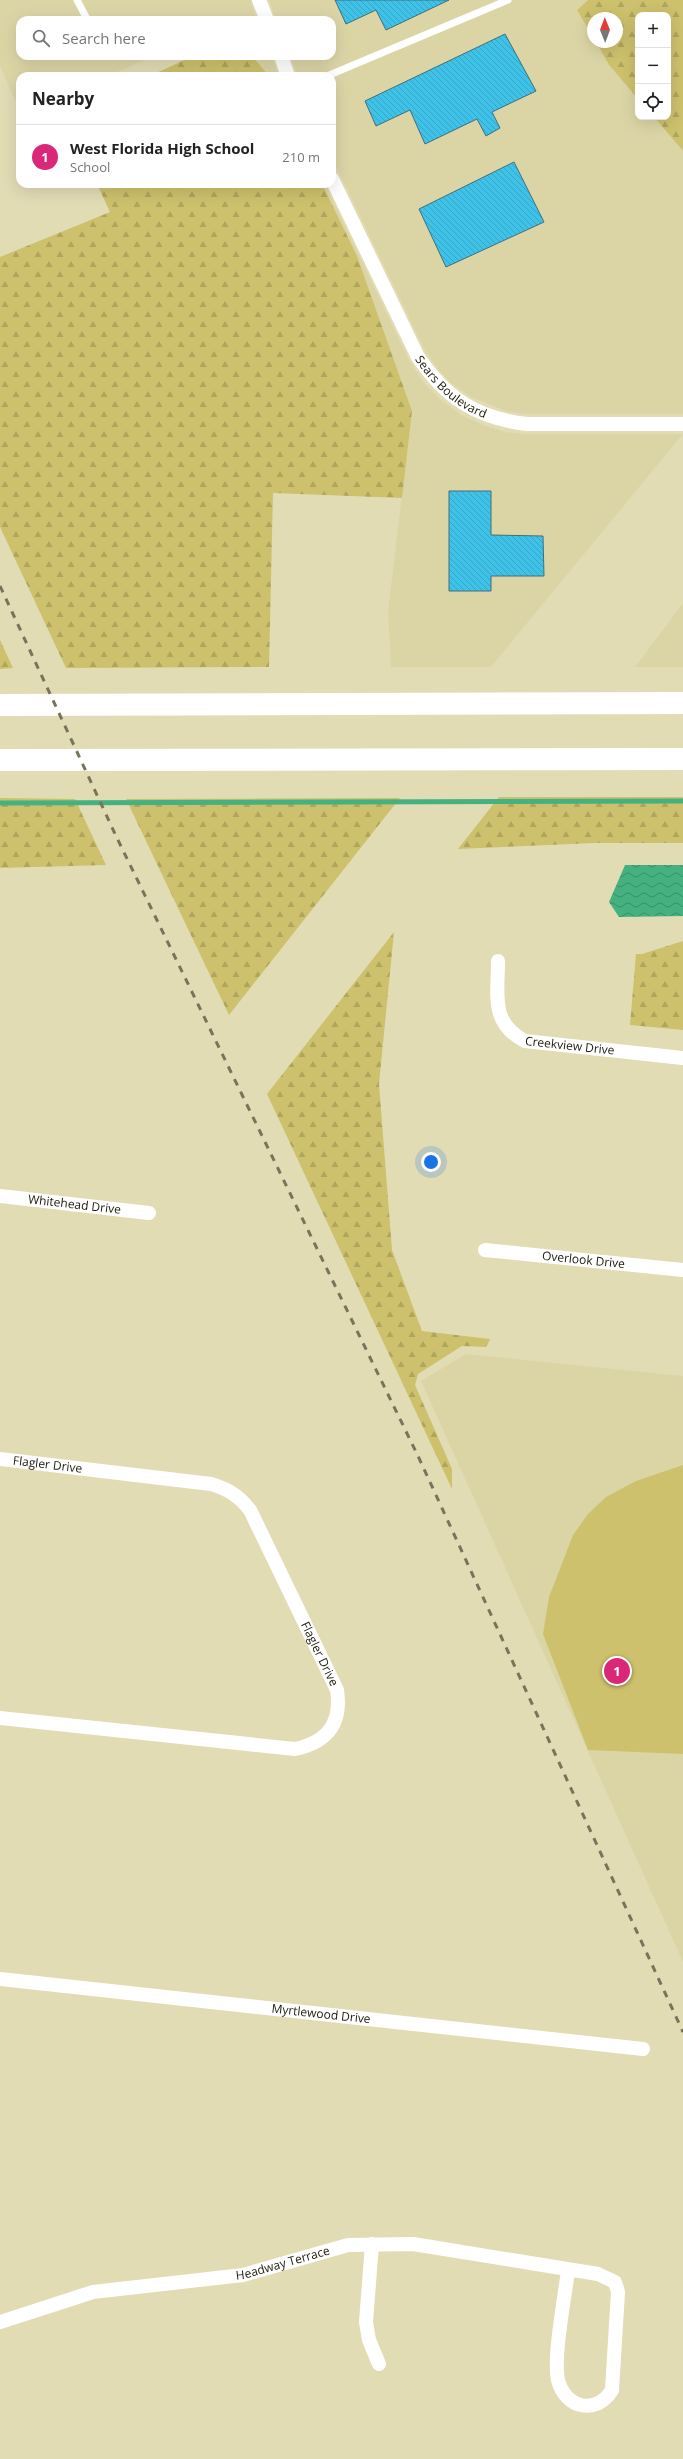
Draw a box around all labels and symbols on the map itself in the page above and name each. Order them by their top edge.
north arrow [587,12,623,48]
street label: Sears Boulevard [411,352,489,422]
street label: Creekview Drive [524,1032,616,1059]
your location [421,1152,441,1172]
street label: Whitehead Drive [27,1190,122,1218]
street label: Overlook Drive [541,1247,626,1272]
street label: Flagler Drive [12,1452,84,1477]
street label: Flagler Drive [297,1619,343,1689]
pin: 1 [604,1656,630,1686]
street label: Myrtlewood Drive [271,2000,372,2027]
street label: Headway Terrace [235,2242,332,2284]

